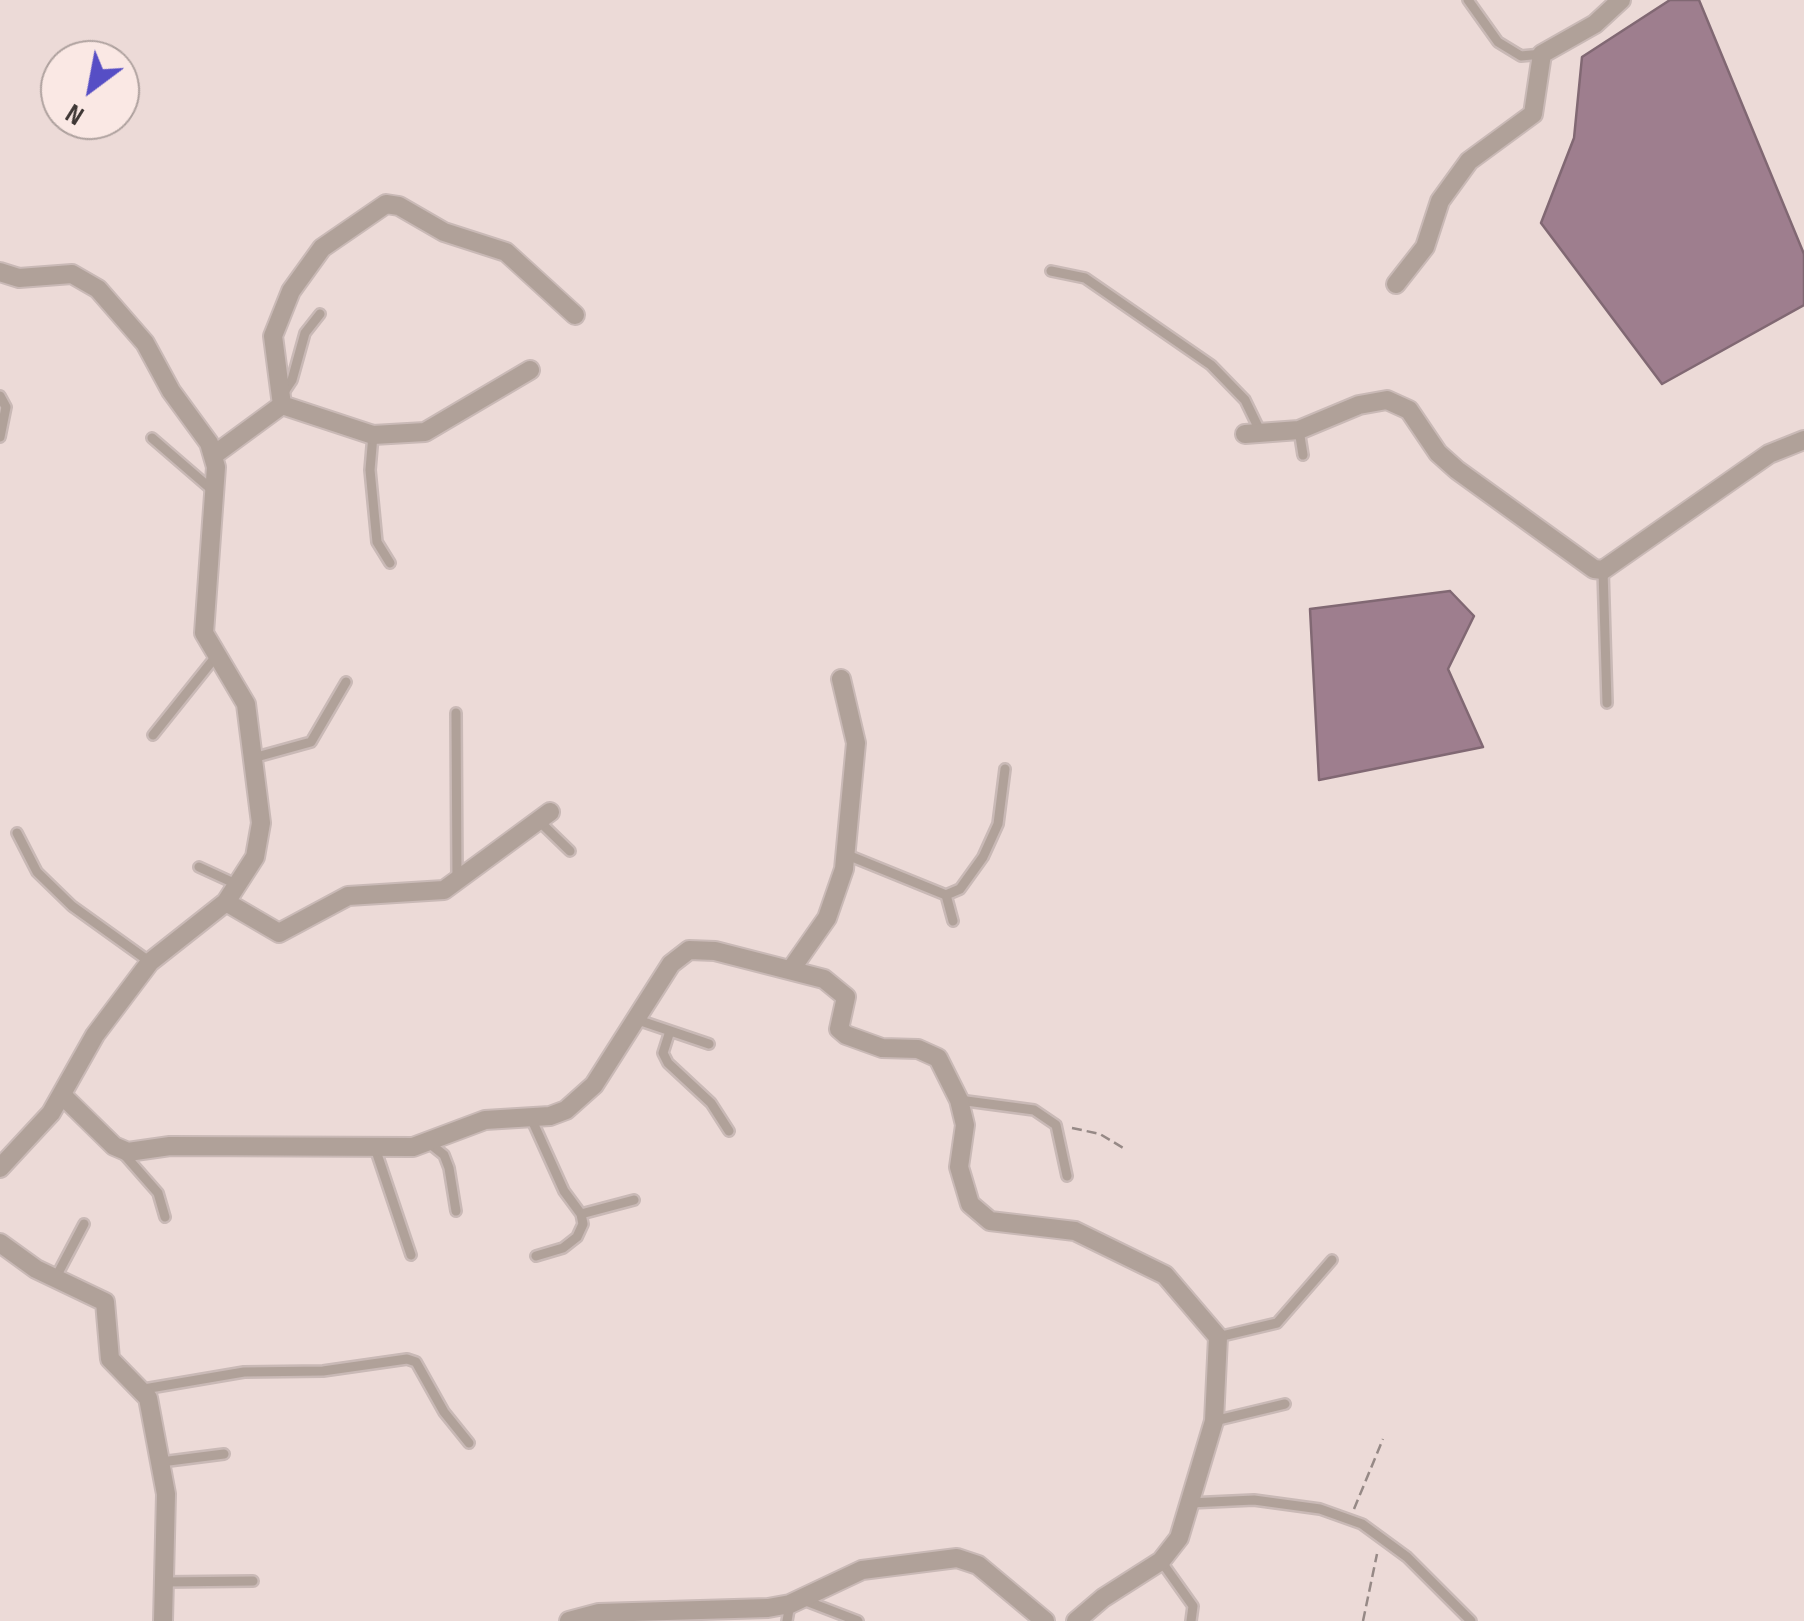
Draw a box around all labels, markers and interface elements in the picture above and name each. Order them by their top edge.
north arrow [40,40,140,140]
text: N [60,96,90,132]

